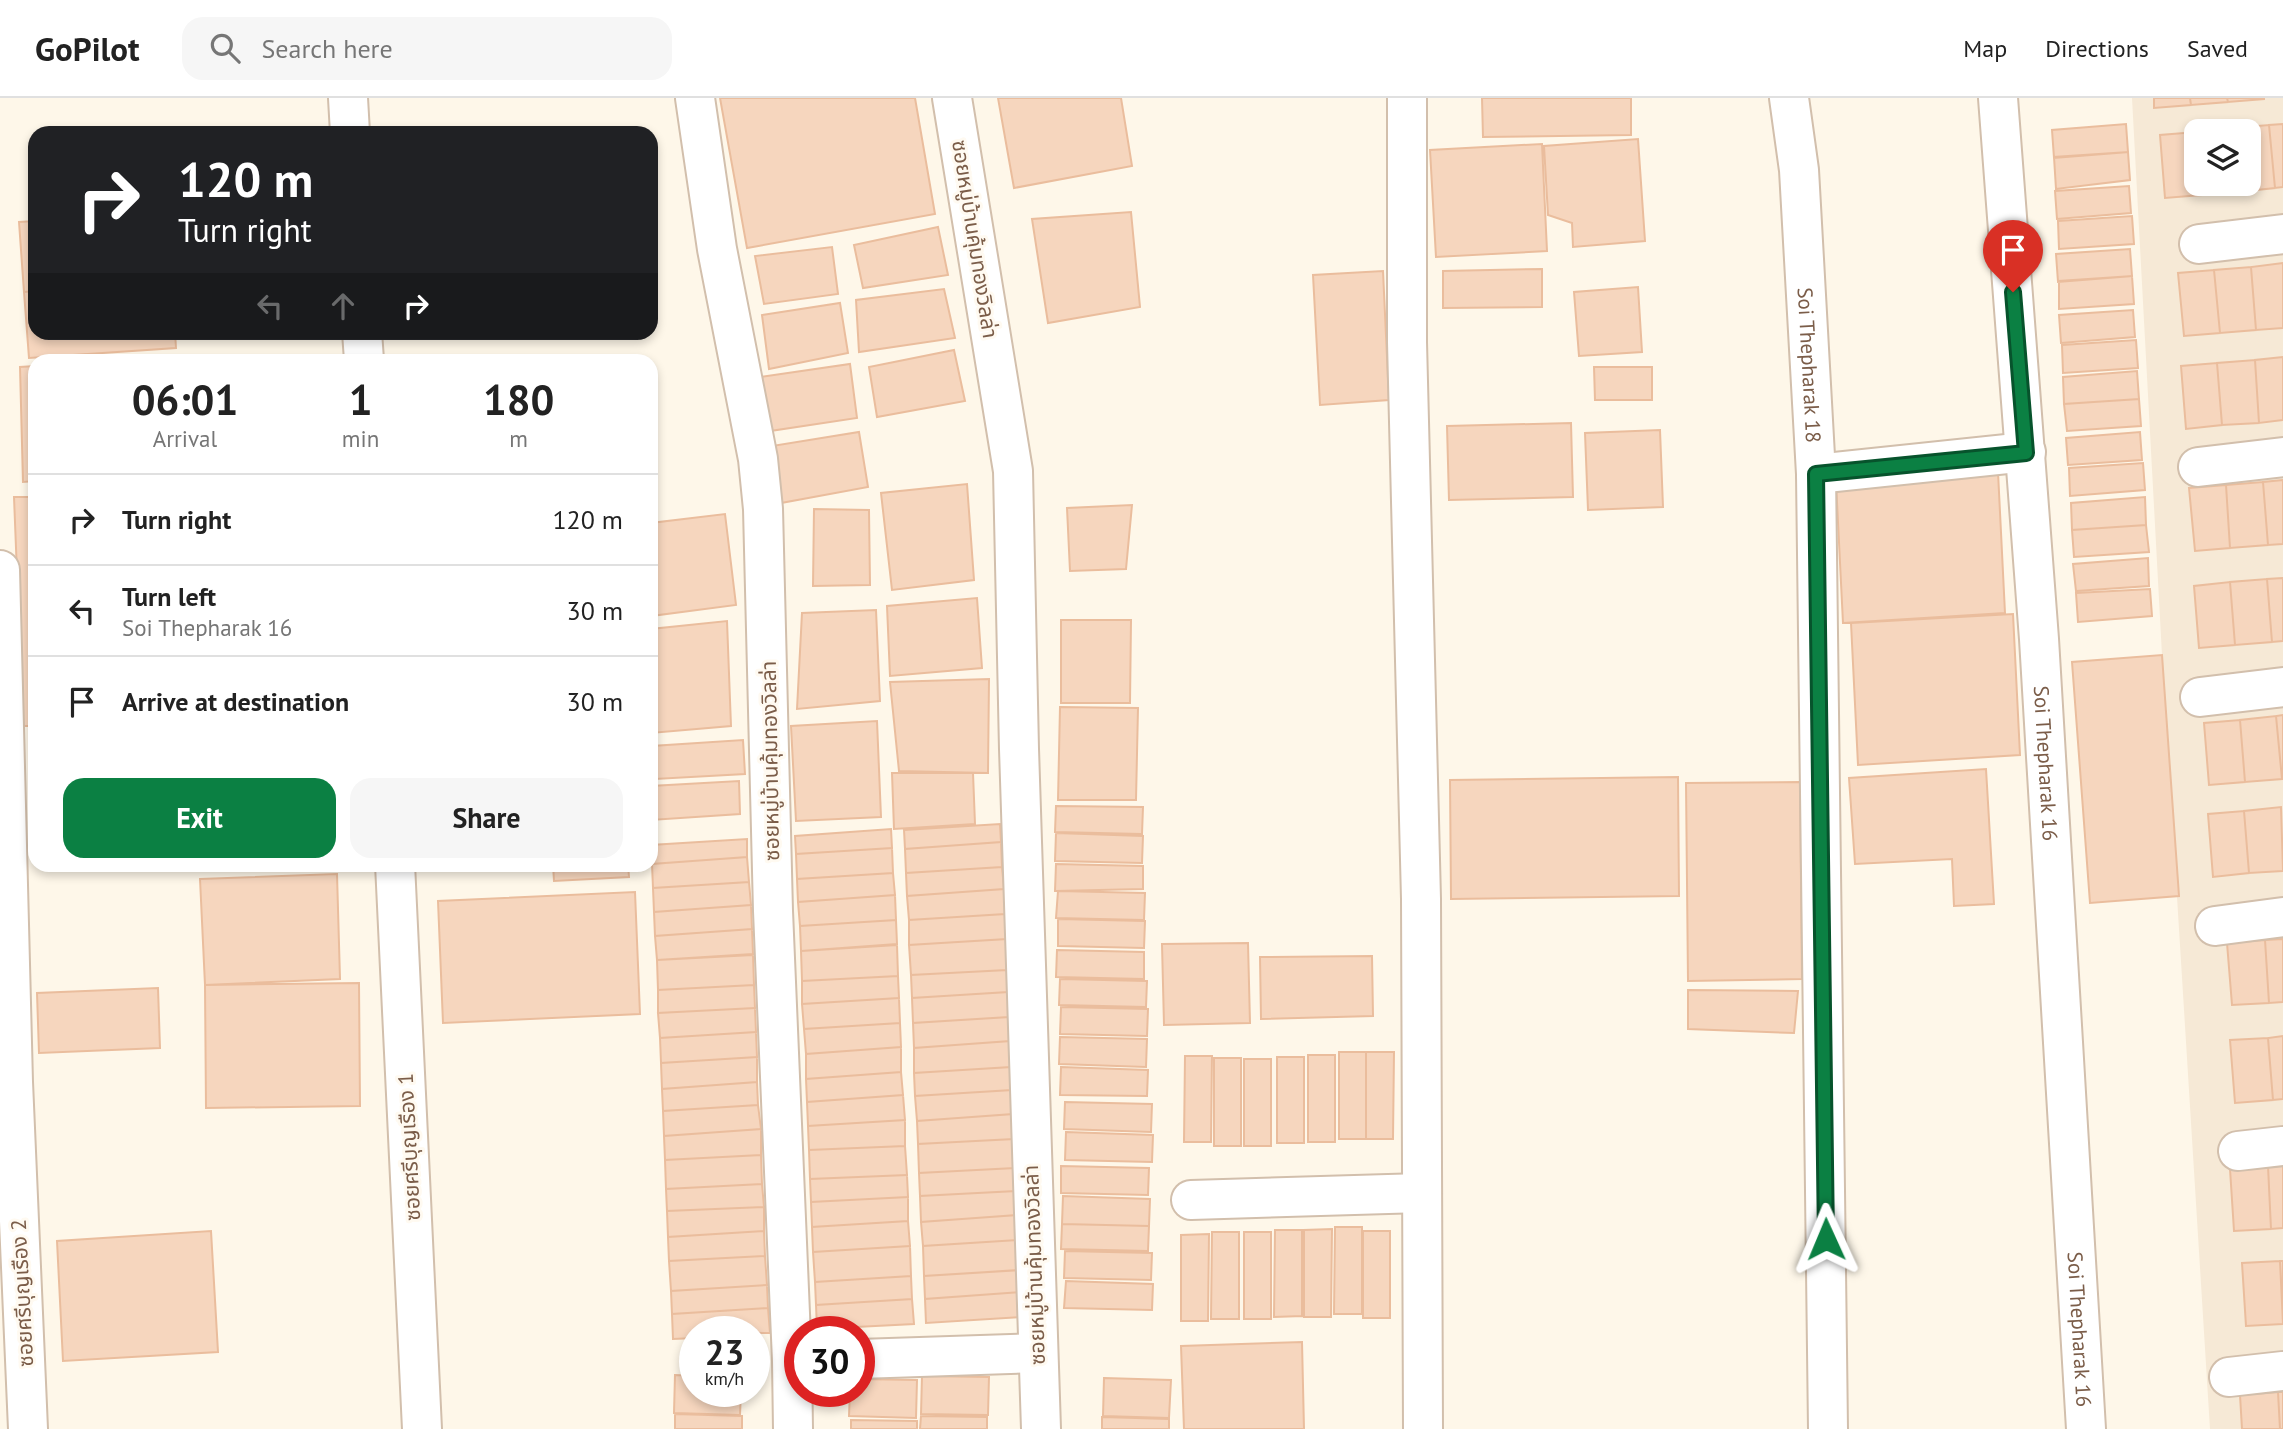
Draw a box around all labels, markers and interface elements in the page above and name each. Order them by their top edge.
search box [182,17,672,80]
text: GoPilot [35,27,140,70]
icon: search [206,29,244,67]
text: Search here [262,32,393,65]
text: Map [1963,33,2007,64]
text: Directions [2045,33,2149,64]
text: Saved [2187,33,2248,64]
map controls [2184,119,2261,196]
button: layers [2184,119,2261,196]
street label: ซอยหมู่บ้านคุ้มทองวิลล่า [946,138,1004,340]
text: 120 m [178,147,313,211]
icon: right [63,154,154,245]
text: Turn right [178,209,312,251]
pin [1983,220,2043,292]
icon: arrive [1994,231,2032,269]
icon: left [251,287,289,325]
icon: ahead [324,287,362,325]
icon: right [397,287,435,325]
street label: Soi Thepharak 18 [1792,287,1828,443]
text: 06:01 [132,372,238,427]
text: 1 [349,372,372,427]
text: 180 [483,372,554,427]
text: Arrival [153,424,217,453]
text: min [342,424,379,453]
text: m [509,424,528,453]
icon: right [63,501,101,539]
text: Turn right [122,503,231,536]
text: 120 m [552,503,623,536]
text: Turn left [122,580,216,613]
icon: left [63,592,101,630]
text: 30 m [567,594,623,627]
text: Soi Thepharak 16 [122,613,292,642]
street label: ซอยหมู่บ้านคุ้มทองวิลล่า [755,661,785,861]
icon: arrive [63,683,101,721]
text: Arrive at destination [122,685,349,718]
text: 30 m [567,685,623,718]
street label: Soi Thepharak 16 [2028,685,2064,842]
button: Exit [63,778,336,858]
button: Share [350,778,623,858]
street label: ซอยศรีบุญเรือง 1 [392,1072,426,1222]
street label: ซอยหมู่บ้านคุ้มทองวิลล่า [1017,1164,1051,1366]
position arrow [1789,1202,1863,1276]
street label: ซอยศรีบุญเรือง 2 [5,1218,39,1368]
street label: Soi Thepharak 16 [2062,1251,2098,1408]
speed limit sign: 30 [784,1316,875,1407]
text: 23 [705,1329,744,1375]
text: km/h [705,1367,744,1390]

